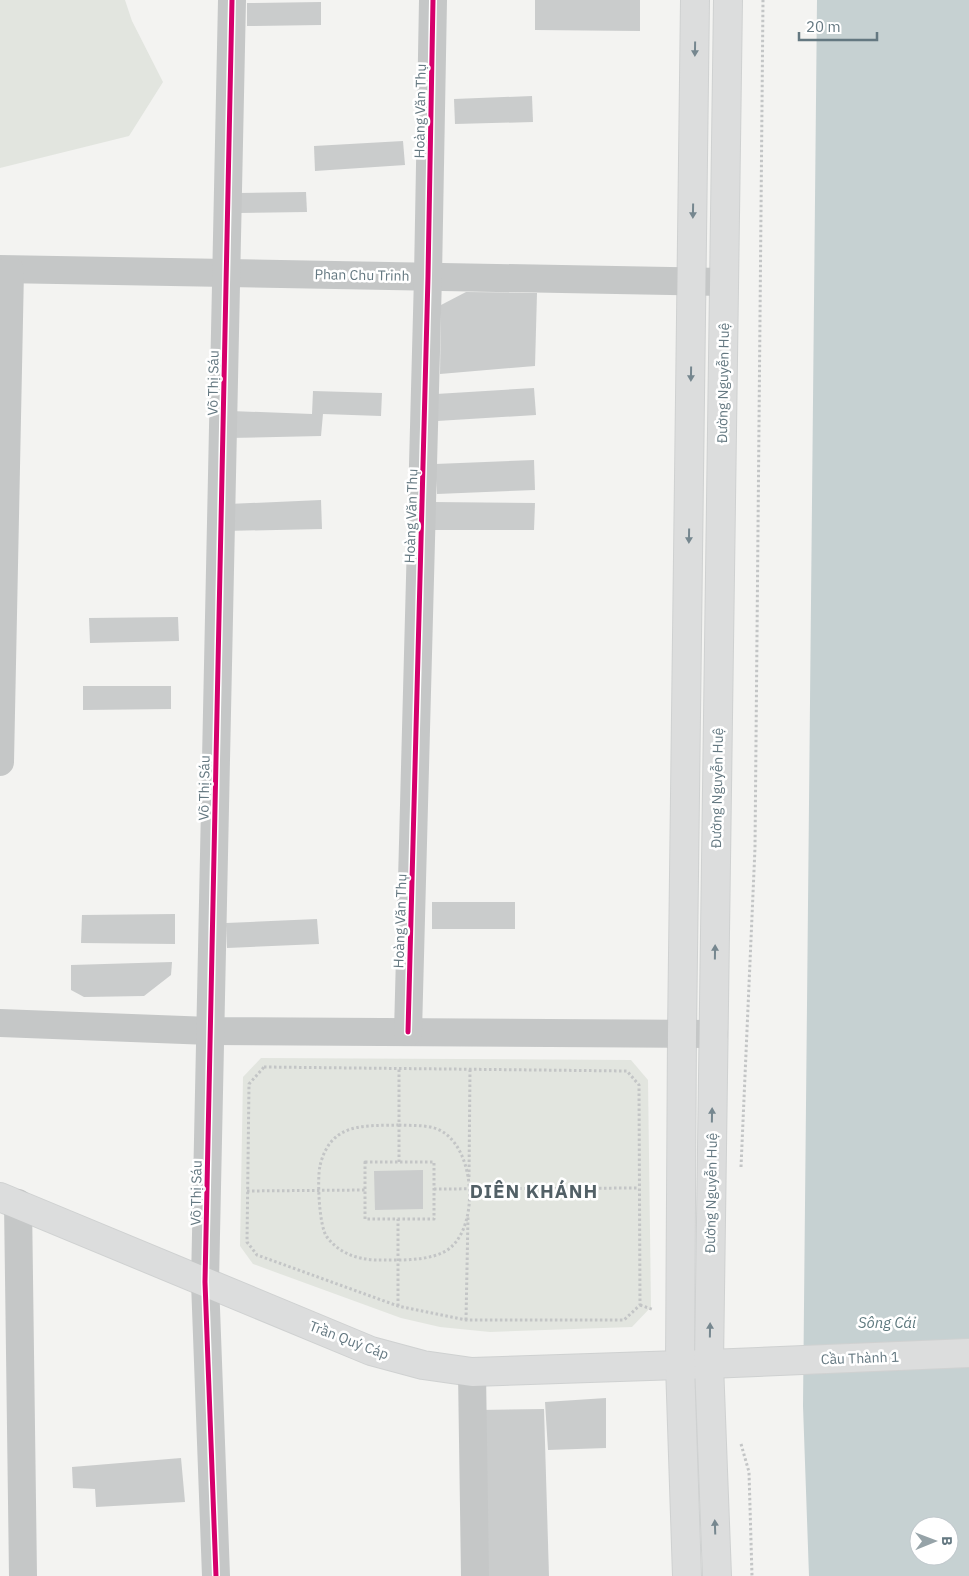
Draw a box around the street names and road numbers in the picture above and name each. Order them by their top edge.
street label: Hoàng Văn Thụ [410,64,430,158]
street label: Phan Chu Trinh [314,265,410,285]
street label: Đường Nguyễn Huệ [713,322,733,443]
street label: Võ Thị Sáu [203,350,223,416]
street label: Hoàng Văn Thụ [400,468,422,564]
street label: Đường Nguyễn Huệ [707,727,727,848]
street label: Võ Thị Sáu [194,755,214,821]
street label: Hoàng Văn Thụ [389,873,411,969]
street label: Đường Nguyễn Huệ [701,1132,721,1253]
street label: Võ Thị Sáu [186,1160,206,1226]
street label: Trần Quý Cáp [307,1317,391,1363]
street label: Cầu Thành 1 [820,1348,900,1368]

